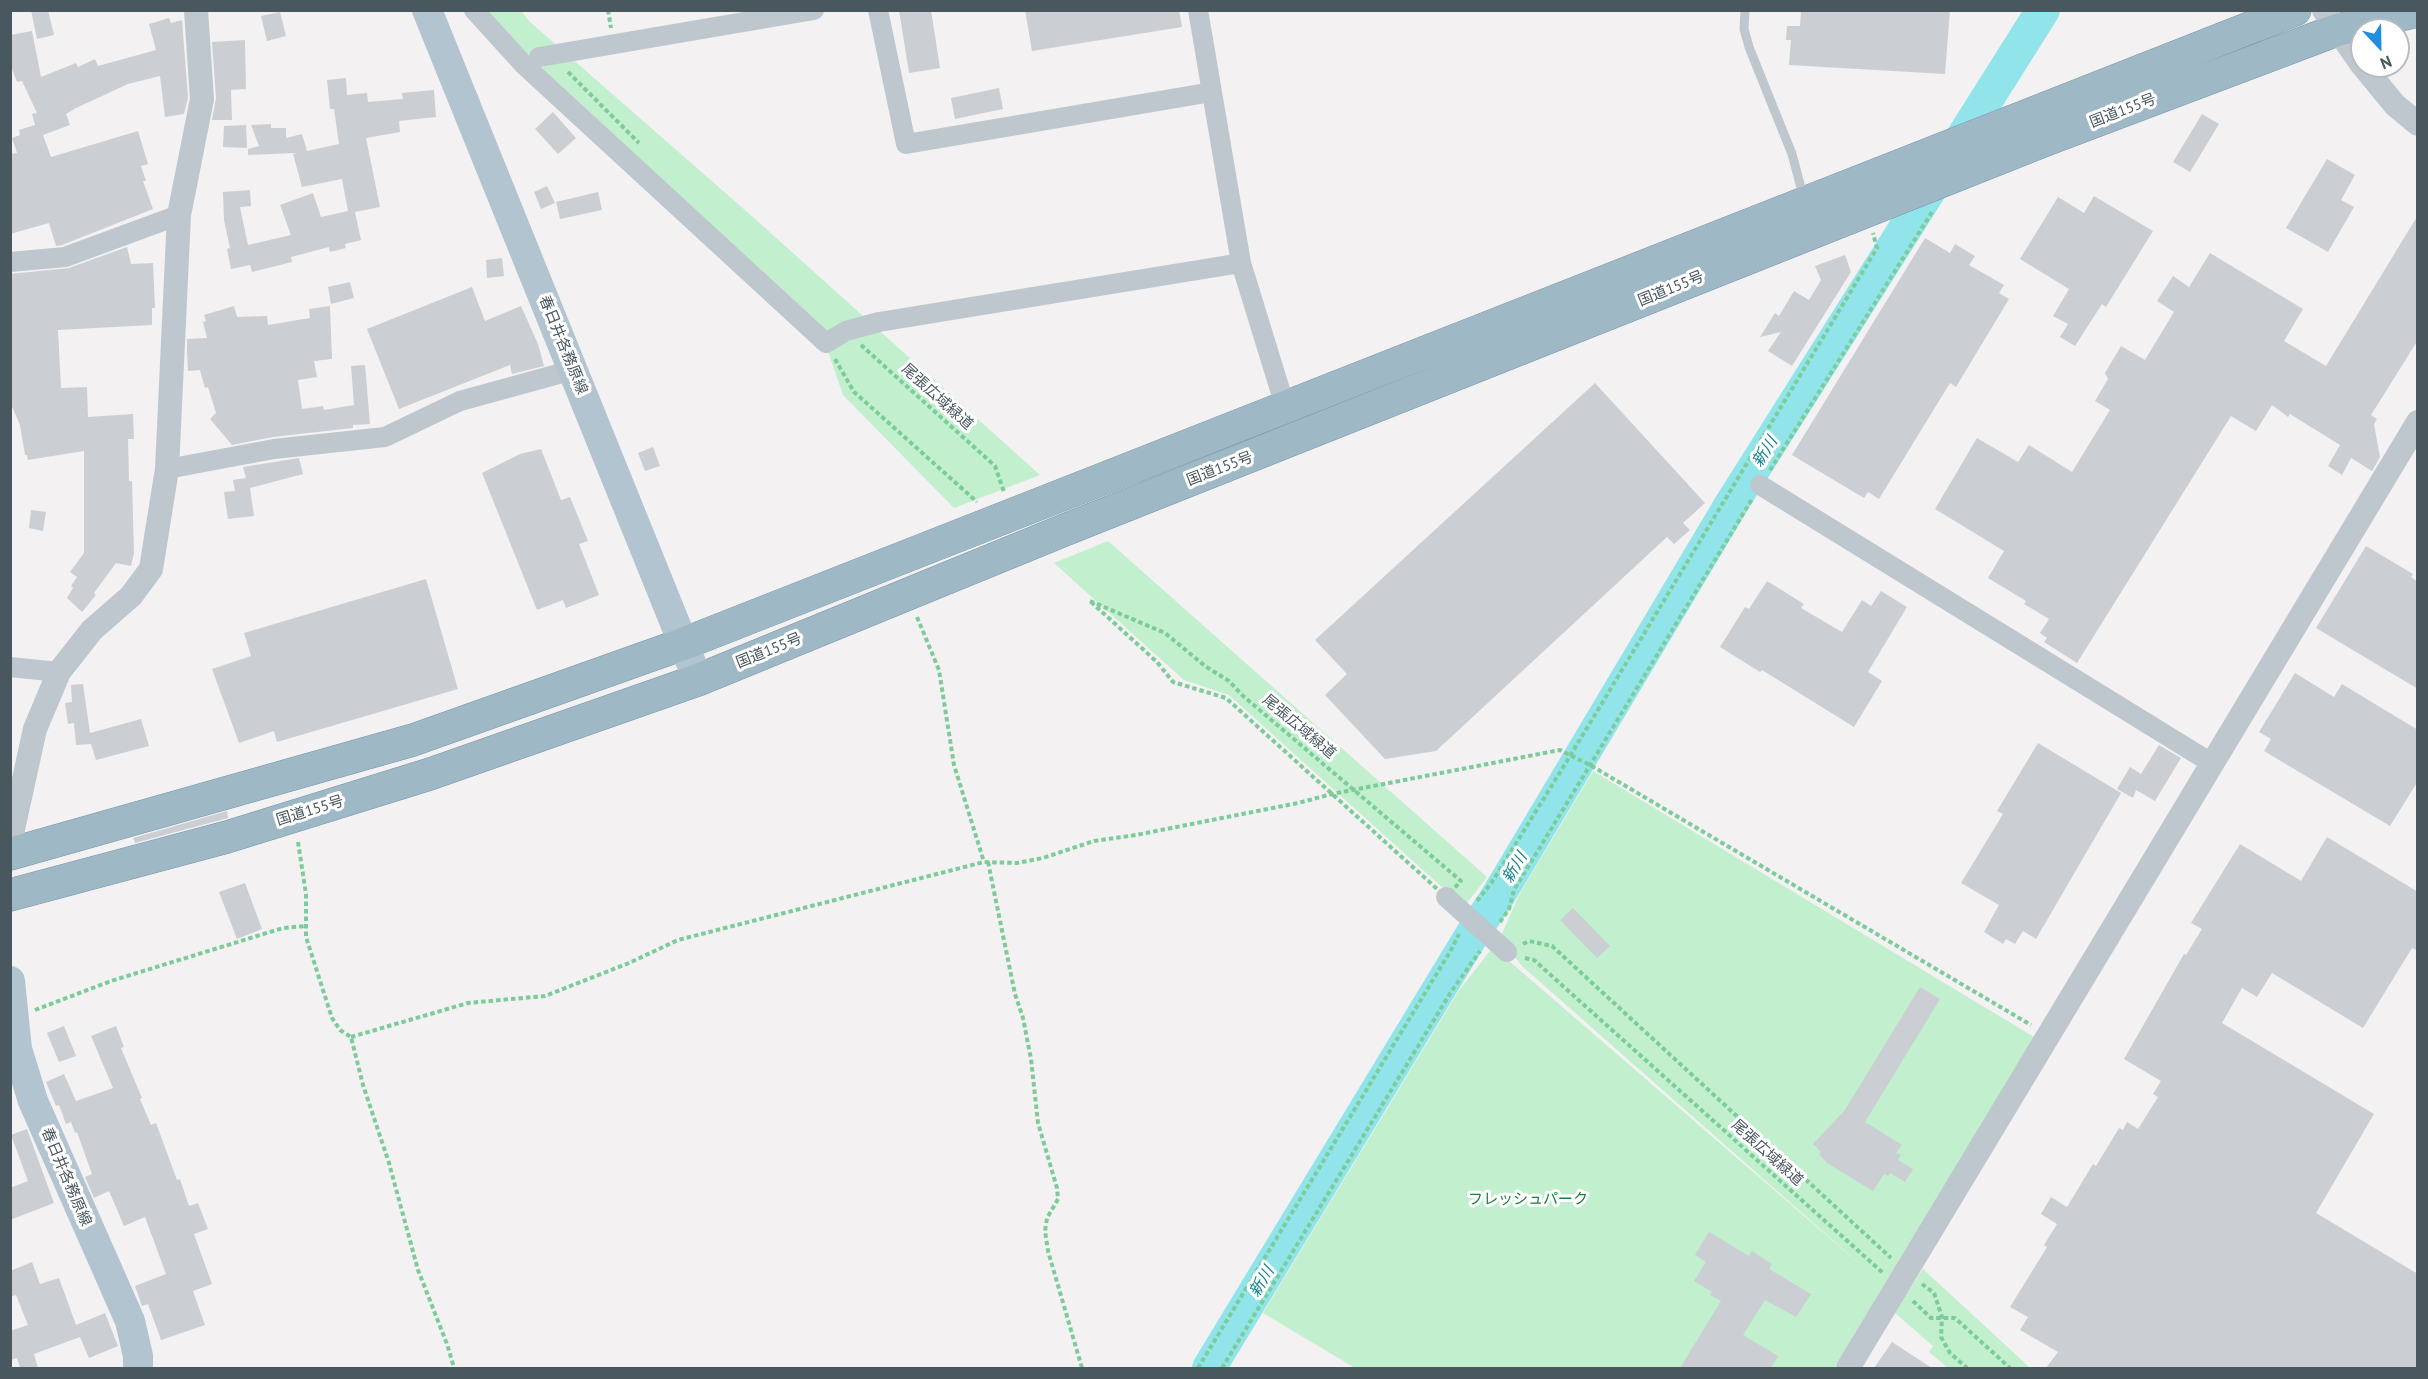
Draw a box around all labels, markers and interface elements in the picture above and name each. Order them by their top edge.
north arrow [2350,18,2410,78]
text: N [2377,52,2395,74]
street label: 国道155号 [2087,90,2159,132]
street label: 国道155号 [1635,268,1707,310]
street label: 春日井各務原線 [535,293,591,397]
street label: 尾張広域緑道 [898,360,976,434]
water label: 新川 [1748,433,1782,471]
street label: 国道155号 [1184,448,1256,490]
street label: 国道155号 [733,630,805,672]
street label: 尾張広域緑道 [1259,691,1339,763]
street label: 国道155号 [274,792,346,830]
water label: 新川 [1499,849,1531,887]
street label: 尾張広域緑道 [1728,1116,1806,1190]
street label: 春日井各務原線 [37,1125,95,1229]
park label: フレッシュパーク [1468,1191,1588,1209]
water label: 新川 [1246,1263,1278,1301]

